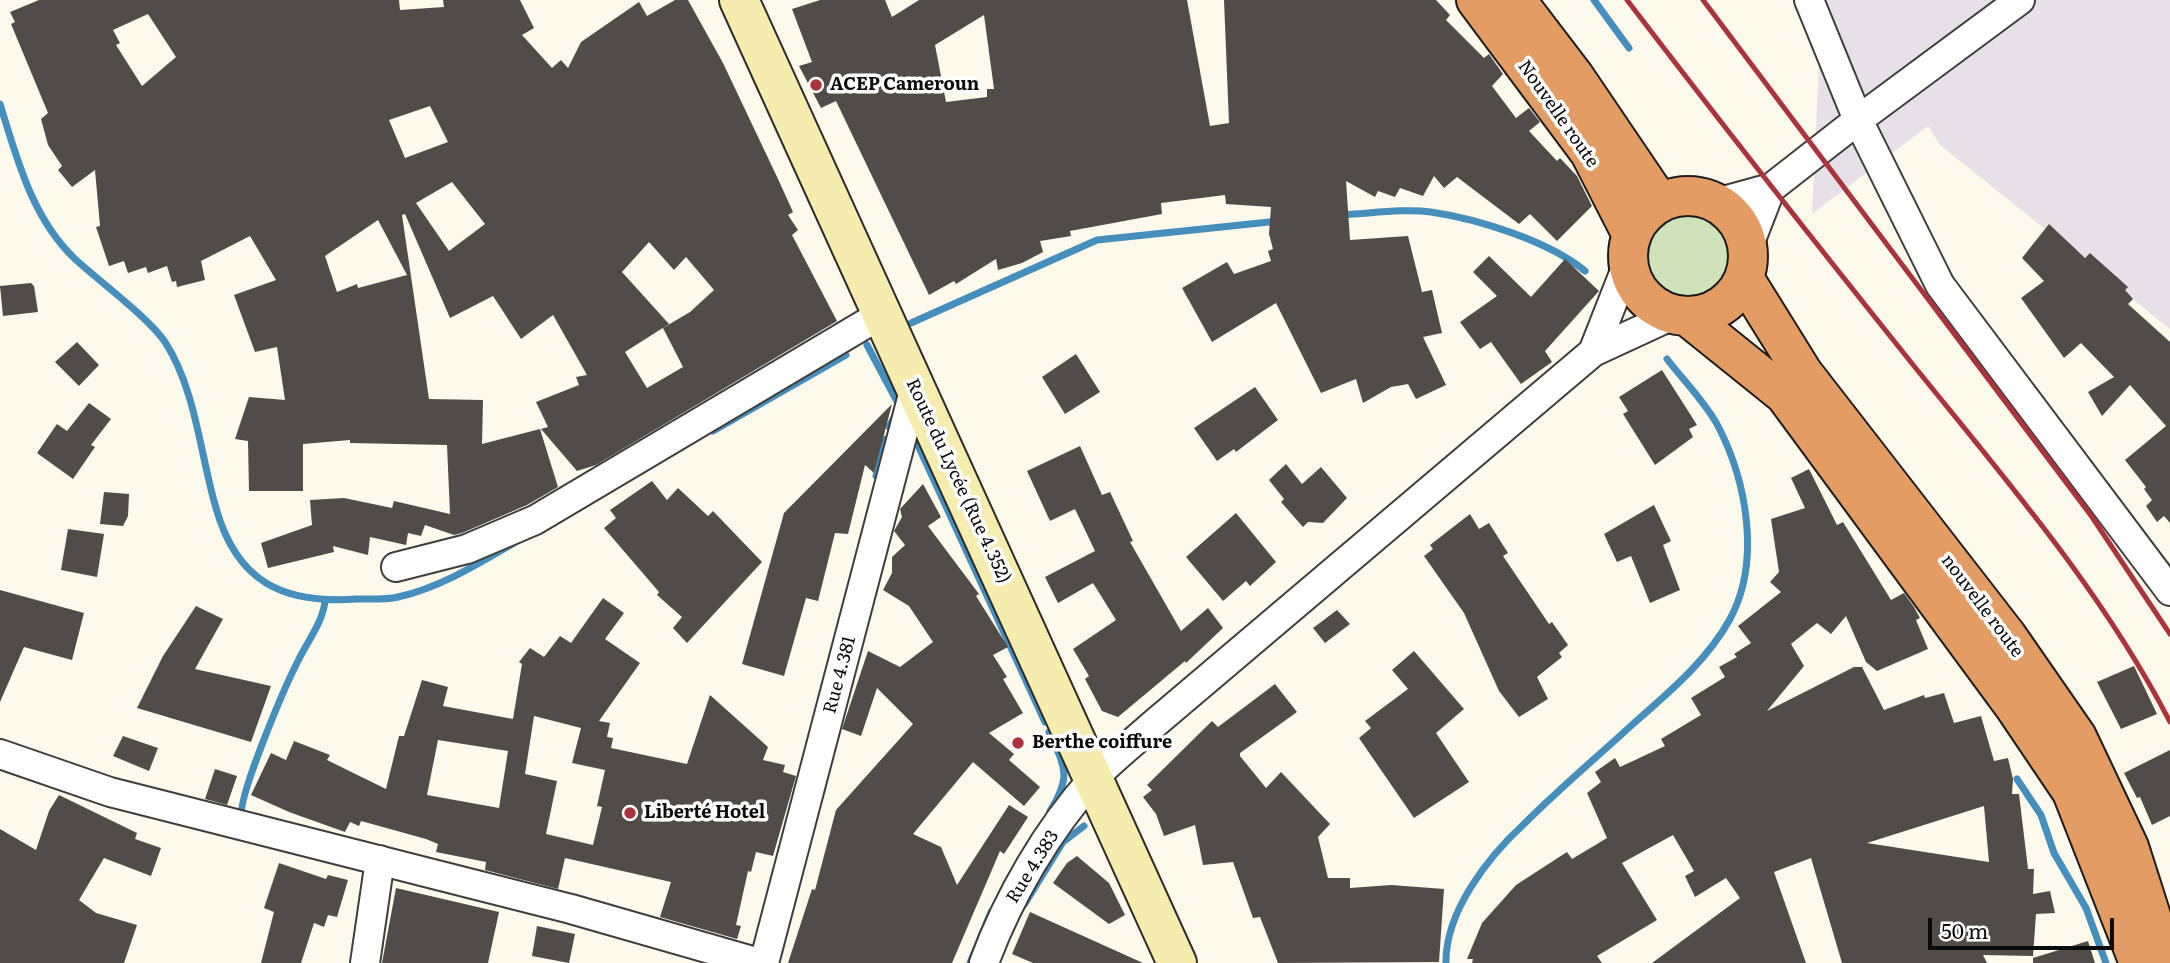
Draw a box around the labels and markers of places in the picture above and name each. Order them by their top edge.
place label: ACEP Cameroun [830,74,979,96]
marker: ACEP Cameroun [808,77,824,93]
place label: Berthe coiffure [1032,732,1172,754]
marker: Berthe coiffure [1010,735,1026,751]
place label: Liberté Hotel [644,802,765,824]
marker: Liberté Hotel [622,805,638,821]

